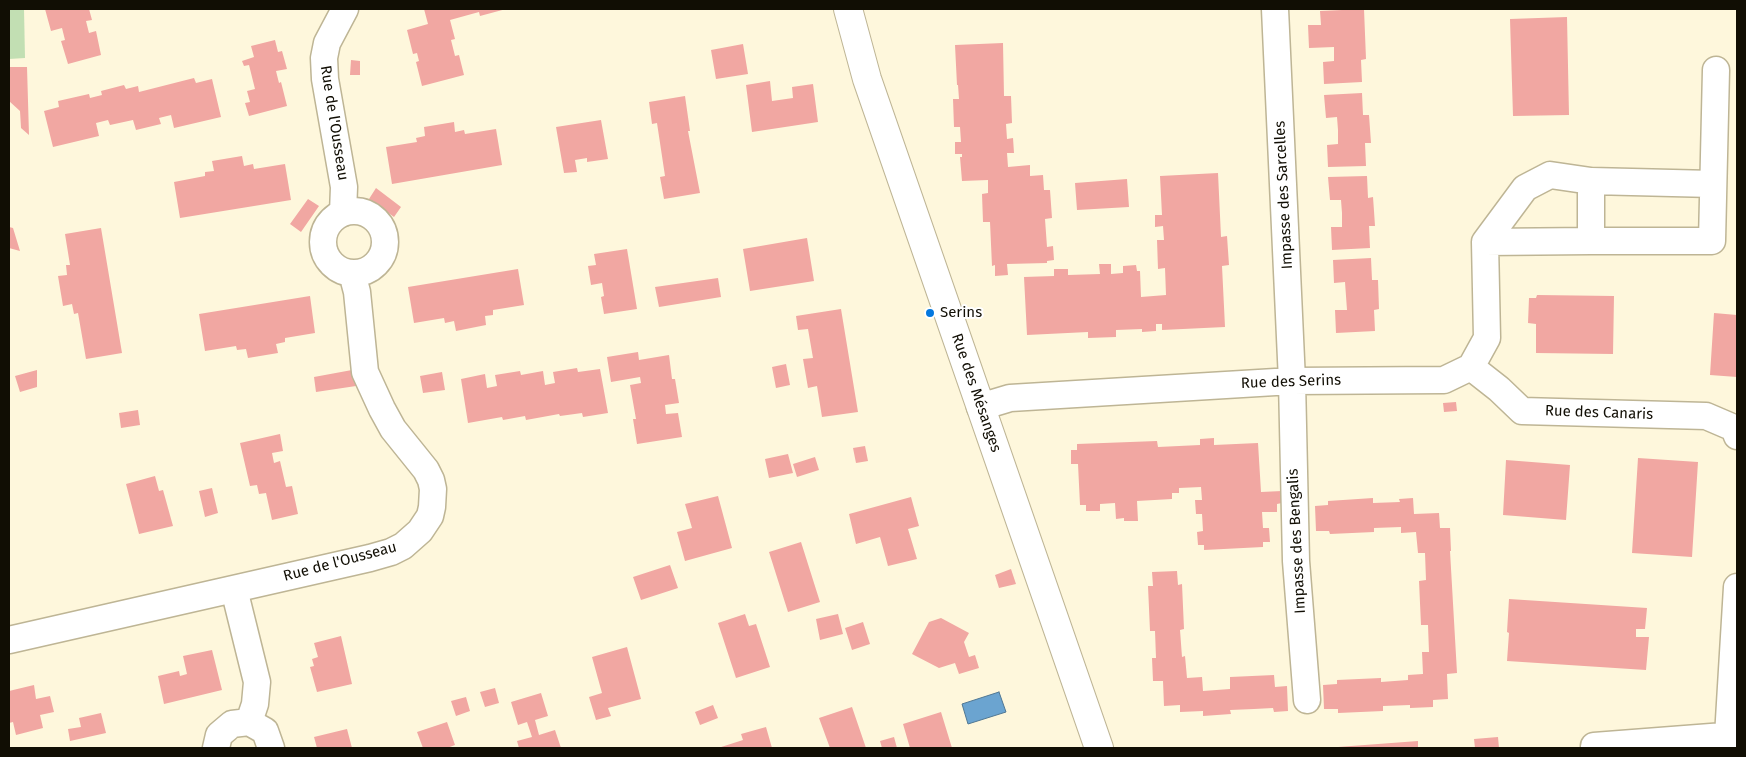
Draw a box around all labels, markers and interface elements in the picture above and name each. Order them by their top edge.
street label: Rue de l'Ousseau [316,64,352,182]
street label: Impasse des Sarcelles [1271,120,1297,270]
place label: Serins [940,304,982,322]
marker: Serins [924,307,936,319]
street label: Rue des Mésanges [947,331,1005,455]
street label: Rue des Serins [1241,371,1341,393]
street label: Rue des Canaris [1544,402,1654,424]
street label: Impasse des Bengalis [1284,468,1310,614]
street label: Rue de l'Ousseau [281,538,399,586]

